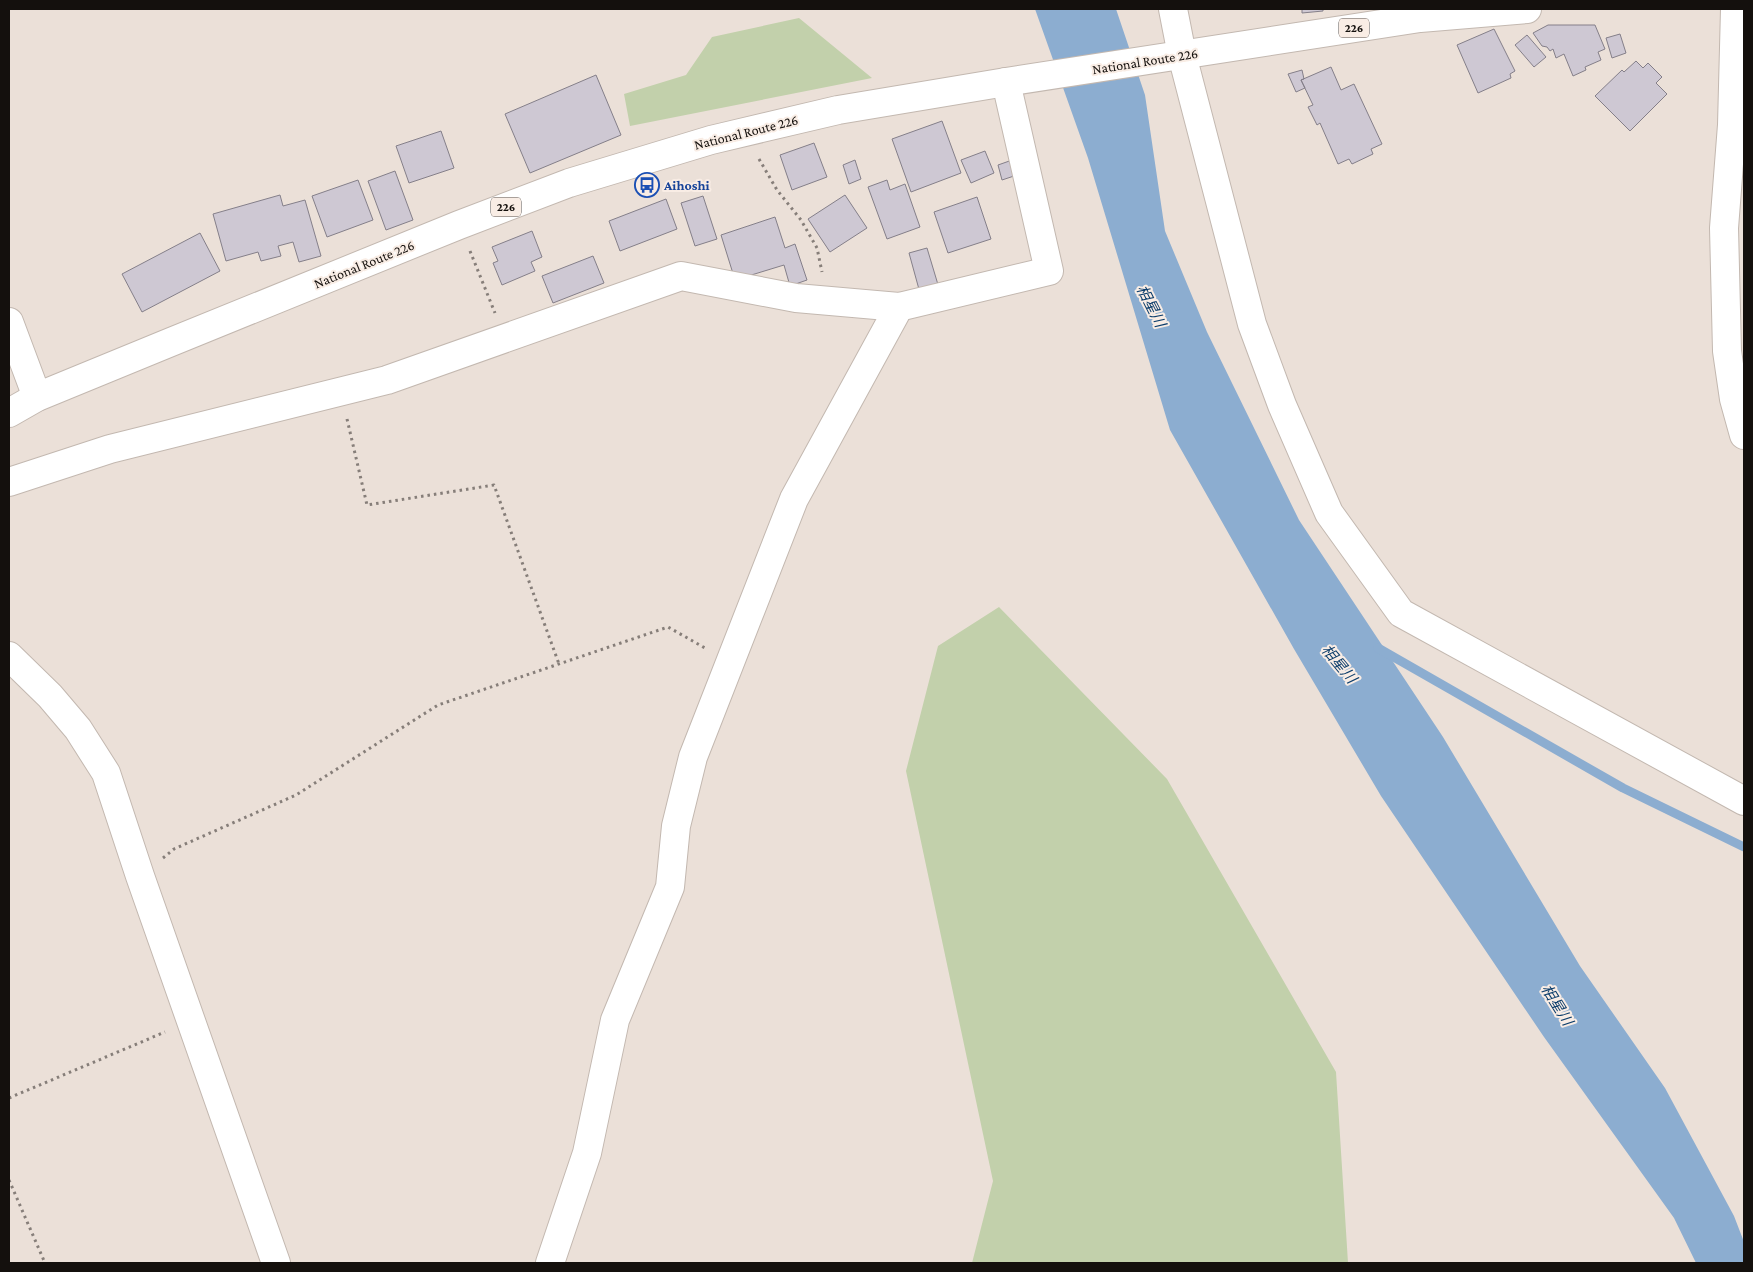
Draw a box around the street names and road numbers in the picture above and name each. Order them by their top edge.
road number: 226 [1339,18,1369,38]
street label: National Route 226 [1091,45,1199,77]
street label: National Route 226 [692,111,800,153]
road number: 226 [491,198,521,216]
street label: National Route 226 [311,237,417,291]

